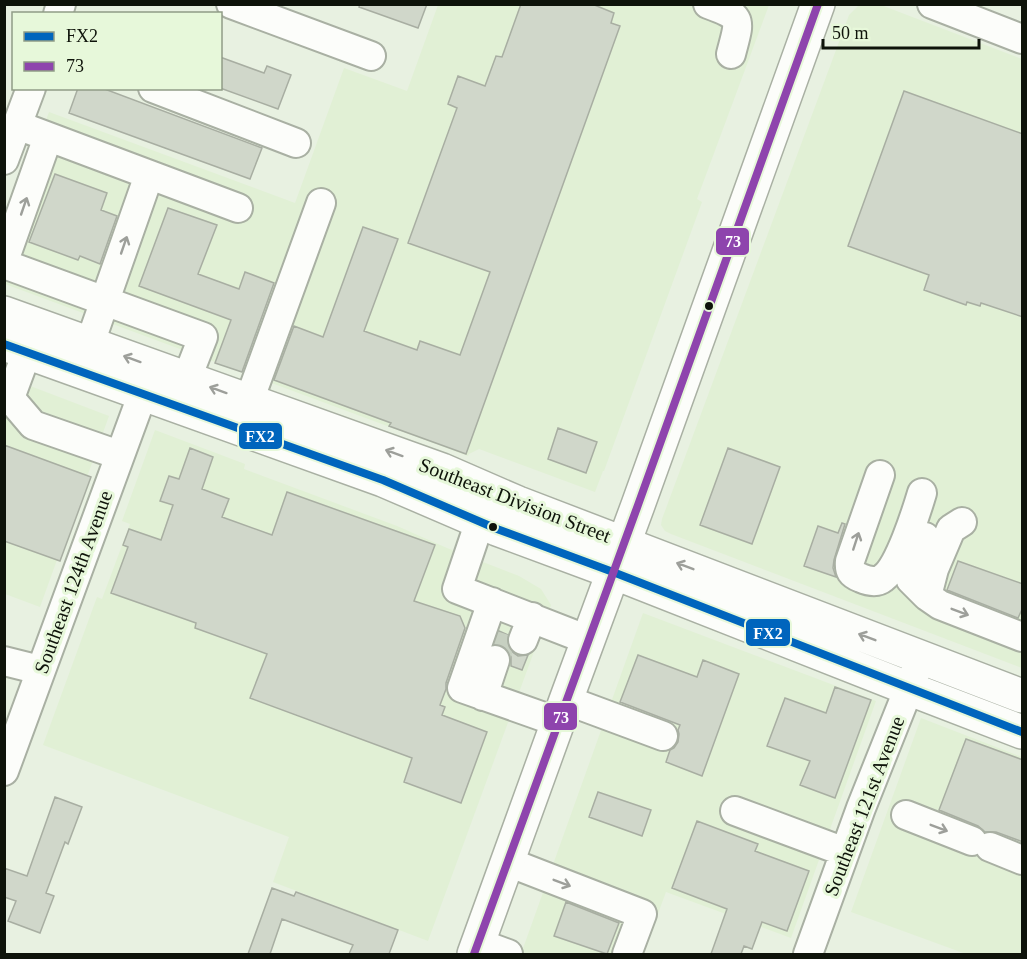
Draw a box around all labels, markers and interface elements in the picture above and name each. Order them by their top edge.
legend [12,12,222,90]
scale bar [823,12,979,50]
text: 50 m [832,23,869,43]
text: FX2 [66,26,98,46]
text: 73 [66,56,84,76]
one-way arrow [19,197,30,216]
line badge: 73 [715,227,750,256]
text: 73 [725,233,741,250]
one-way arrow [119,236,130,255]
unlabelled marker [703,300,715,312]
one-way arrow [123,352,142,363]
one-way arrow [209,383,228,394]
line badge: FX2 [238,422,283,450]
text: FX2 [245,428,275,445]
one-way arrow [385,447,403,458]
street label: Southeast Division Street [416,453,614,547]
street label: Southeast 124th Avenue [30,487,116,676]
unlabelled marker [487,521,499,533]
one-way arrow [851,532,862,551]
one-way arrow [676,560,695,571]
one-way arrow [950,608,969,619]
line badge: FX2 [745,618,791,647]
text: FX2 [753,625,783,642]
one-way arrow [858,630,877,641]
line badge: 73 [543,702,578,731]
text: 73 [553,709,569,726]
street label: Southeast 121st Avenue [820,713,908,899]
one-way arrow [929,823,948,834]
one-way arrow [552,878,571,889]

